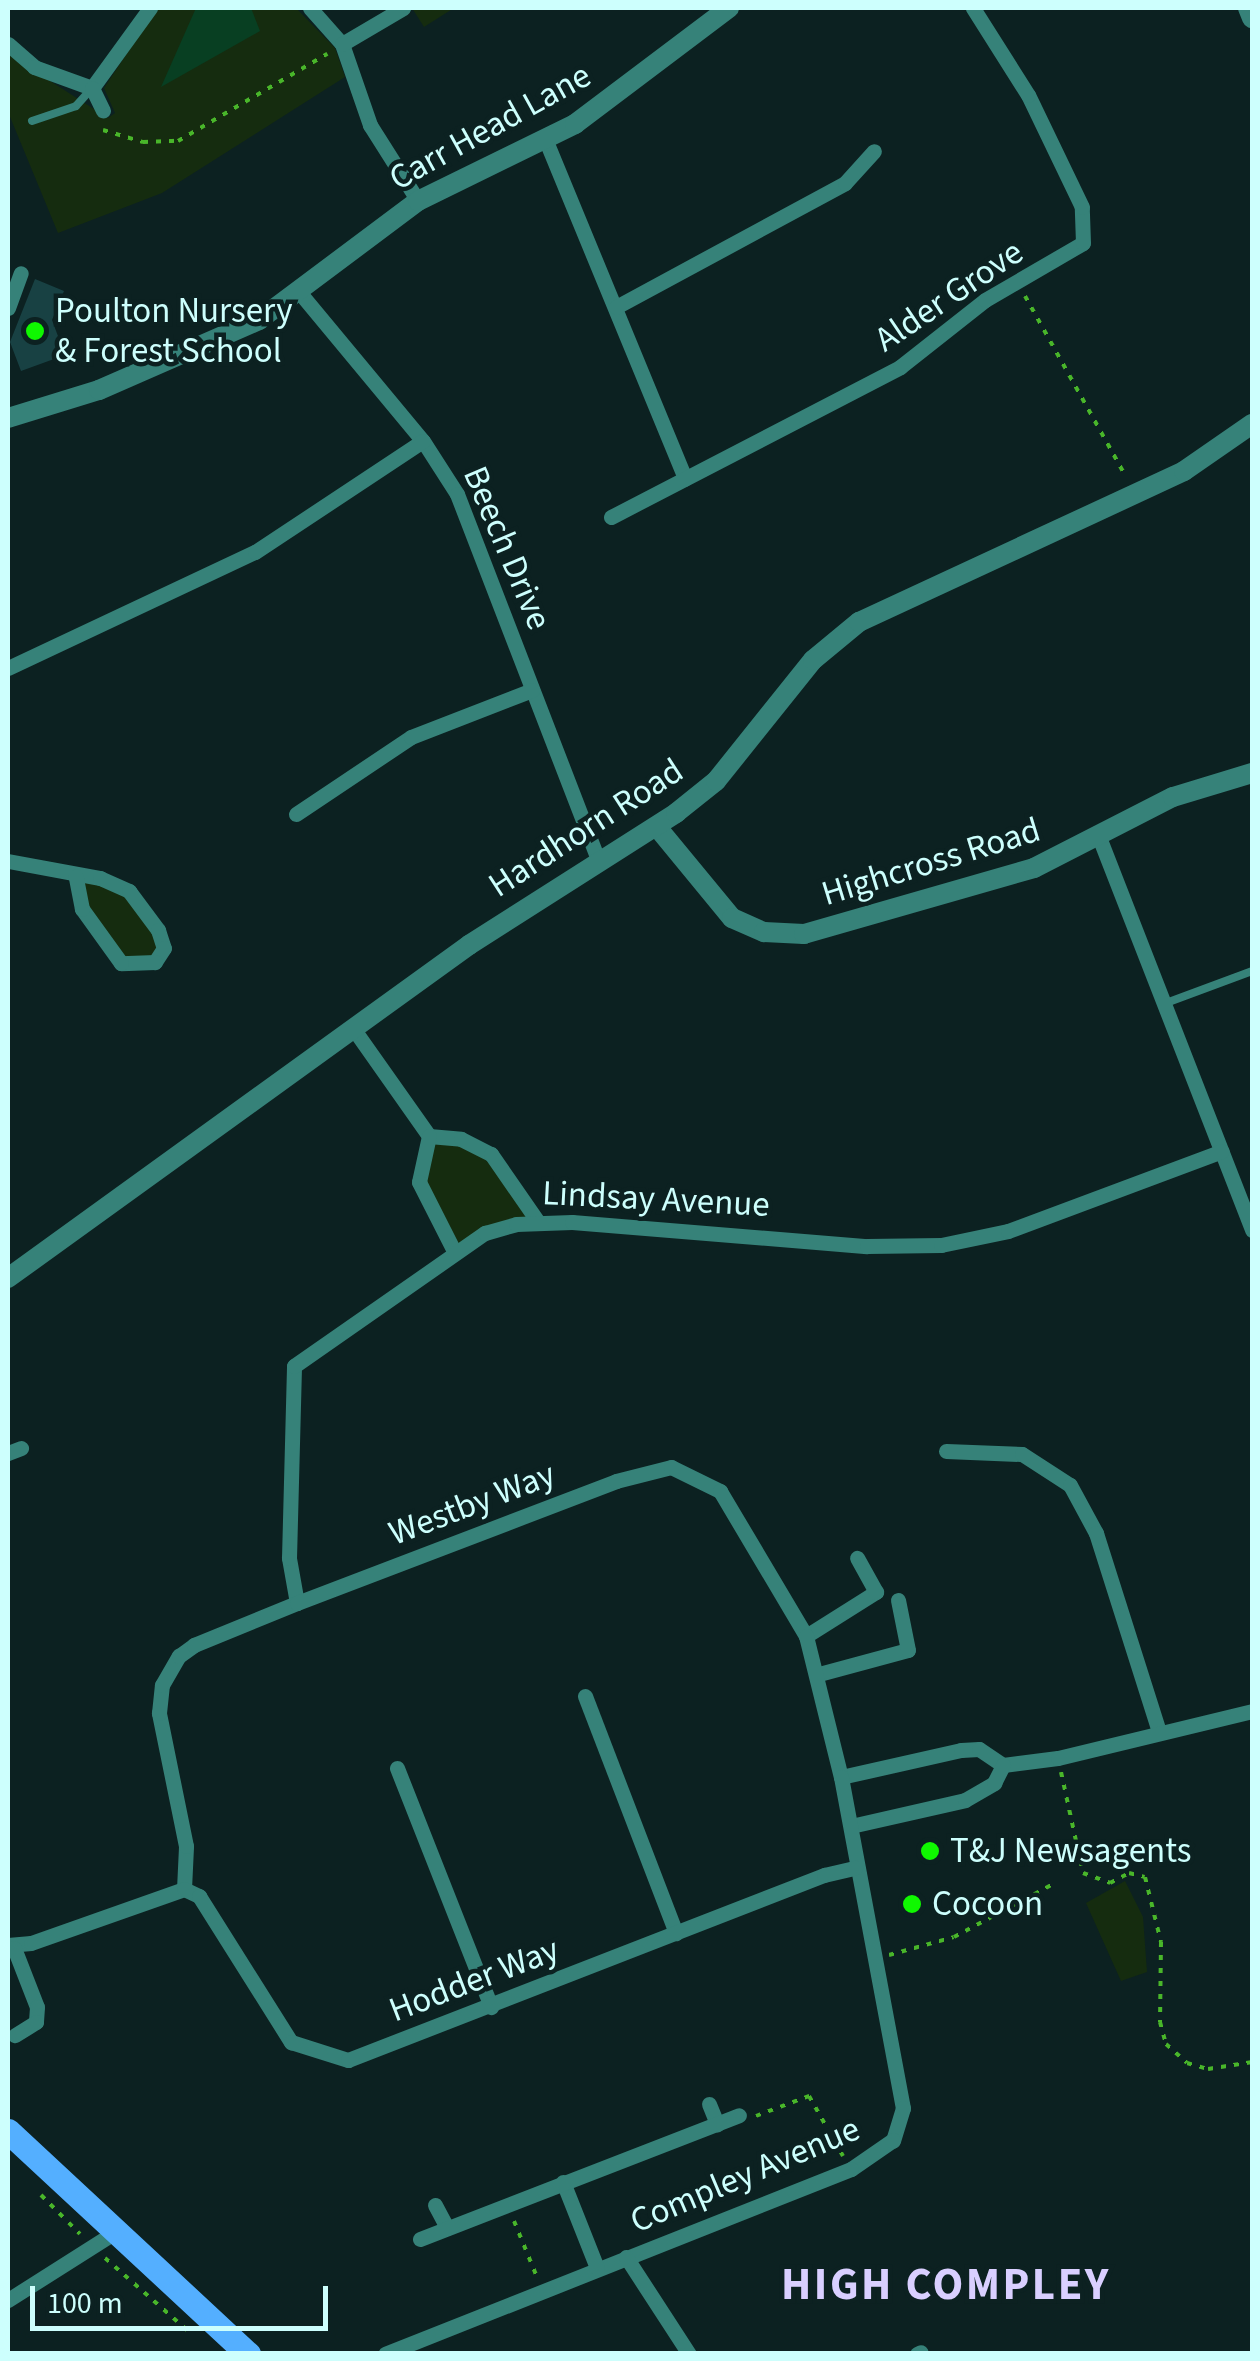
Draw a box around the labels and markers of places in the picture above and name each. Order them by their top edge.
place label: Poulton Nursery & Forest School [55,290,292,372]
marker: Poulton Nursery & Forest School [24,320,46,342]
place label: T&J Newsagents [950,1830,1191,1872]
marker: T&J Newsagents [919,1840,941,1862]
place label: Cocoon [932,1883,1043,1925]
marker: Cocoon [901,1893,923,1915]

